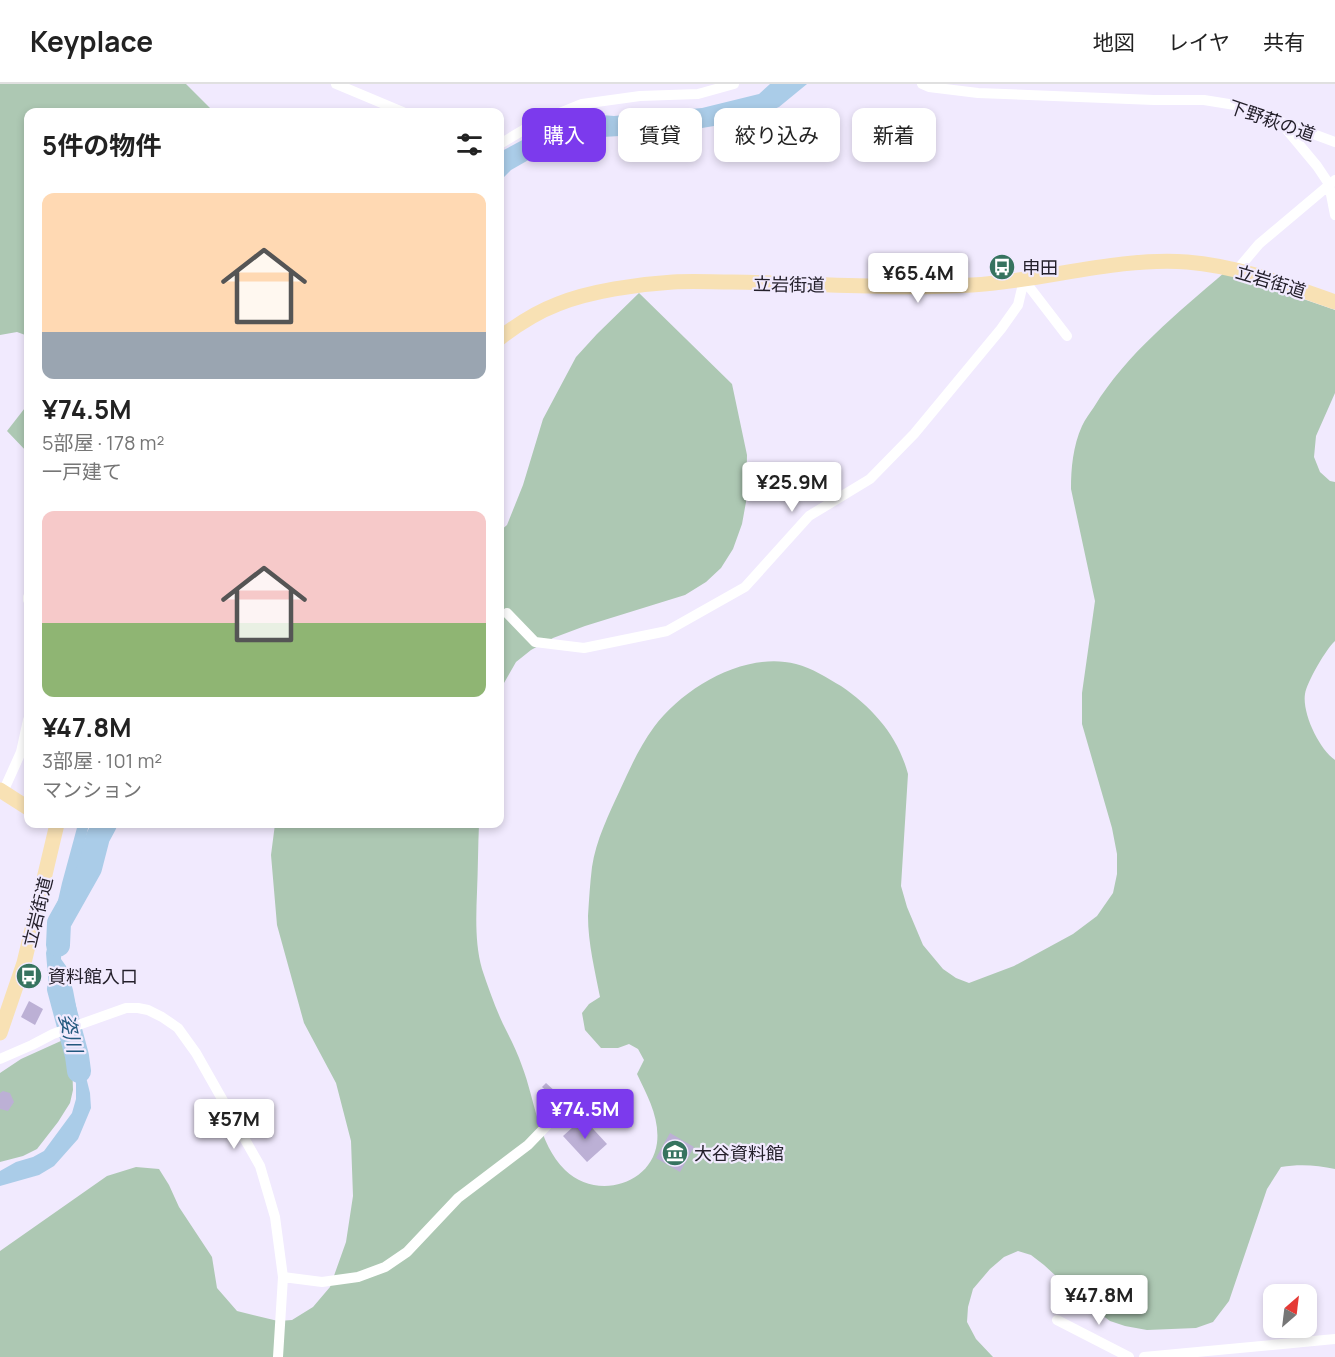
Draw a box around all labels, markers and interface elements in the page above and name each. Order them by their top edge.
text: Keyplace [30,22,153,60]
text: 地図 [1093,28,1135,56]
text: レイヤ [1168,28,1230,56]
text: 共有 [1263,28,1305,56]
street label: 下野萩の道 [1226,94,1318,146]
chip: 購入 [522,108,606,162]
chip: 賃貸 [618,108,702,162]
chip: 絞り込み [714,108,840,162]
chip: 新着 [852,108,936,162]
text: 5件の物件 [42,127,161,163]
icon: filters [453,128,486,161]
icon: home [210,232,318,340]
bus stop icon: 申田 [987,252,1017,282]
pin: ¥65.4M [869,253,967,304]
place label: 申田 [1022,255,1058,279]
text: ¥65.4M [882,259,954,286]
street label: 立岩街道 [1233,259,1309,303]
street label: 立岩街道 [753,271,825,297]
text: ¥74.5M [42,391,131,427]
text: 5部屋 · 178 m² [42,429,165,456]
text: 一戸建て [42,458,122,485]
pin: ¥25.9M [743,462,841,513]
text: ¥25.9M [756,468,828,495]
icon: home [210,550,318,658]
text: ¥47.8M [42,709,131,745]
text: 3部屋 · 101 m² [42,747,162,774]
text: マンション [42,776,142,803]
street label: 立岩街道 [17,874,57,950]
bus stop icon: 資料館入口 [14,961,44,991]
place label: 資料館入口 [48,964,138,988]
water label: 姿川 [53,1010,89,1058]
pin: ¥74.5M [536,1089,634,1140]
text: ¥74.5M [551,1095,619,1122]
pin: ¥57M [198,1099,270,1150]
text: ¥57M [208,1105,260,1132]
museum icon: 大谷資料館 [660,1138,690,1168]
place label: 大谷資料館 [694,1141,784,1165]
pin: ¥47.8M [1050,1275,1148,1326]
text: ¥47.8M [1065,1281,1133,1308]
north arrow [1263,1284,1317,1338]
map controls [1263,1284,1317,1338]

